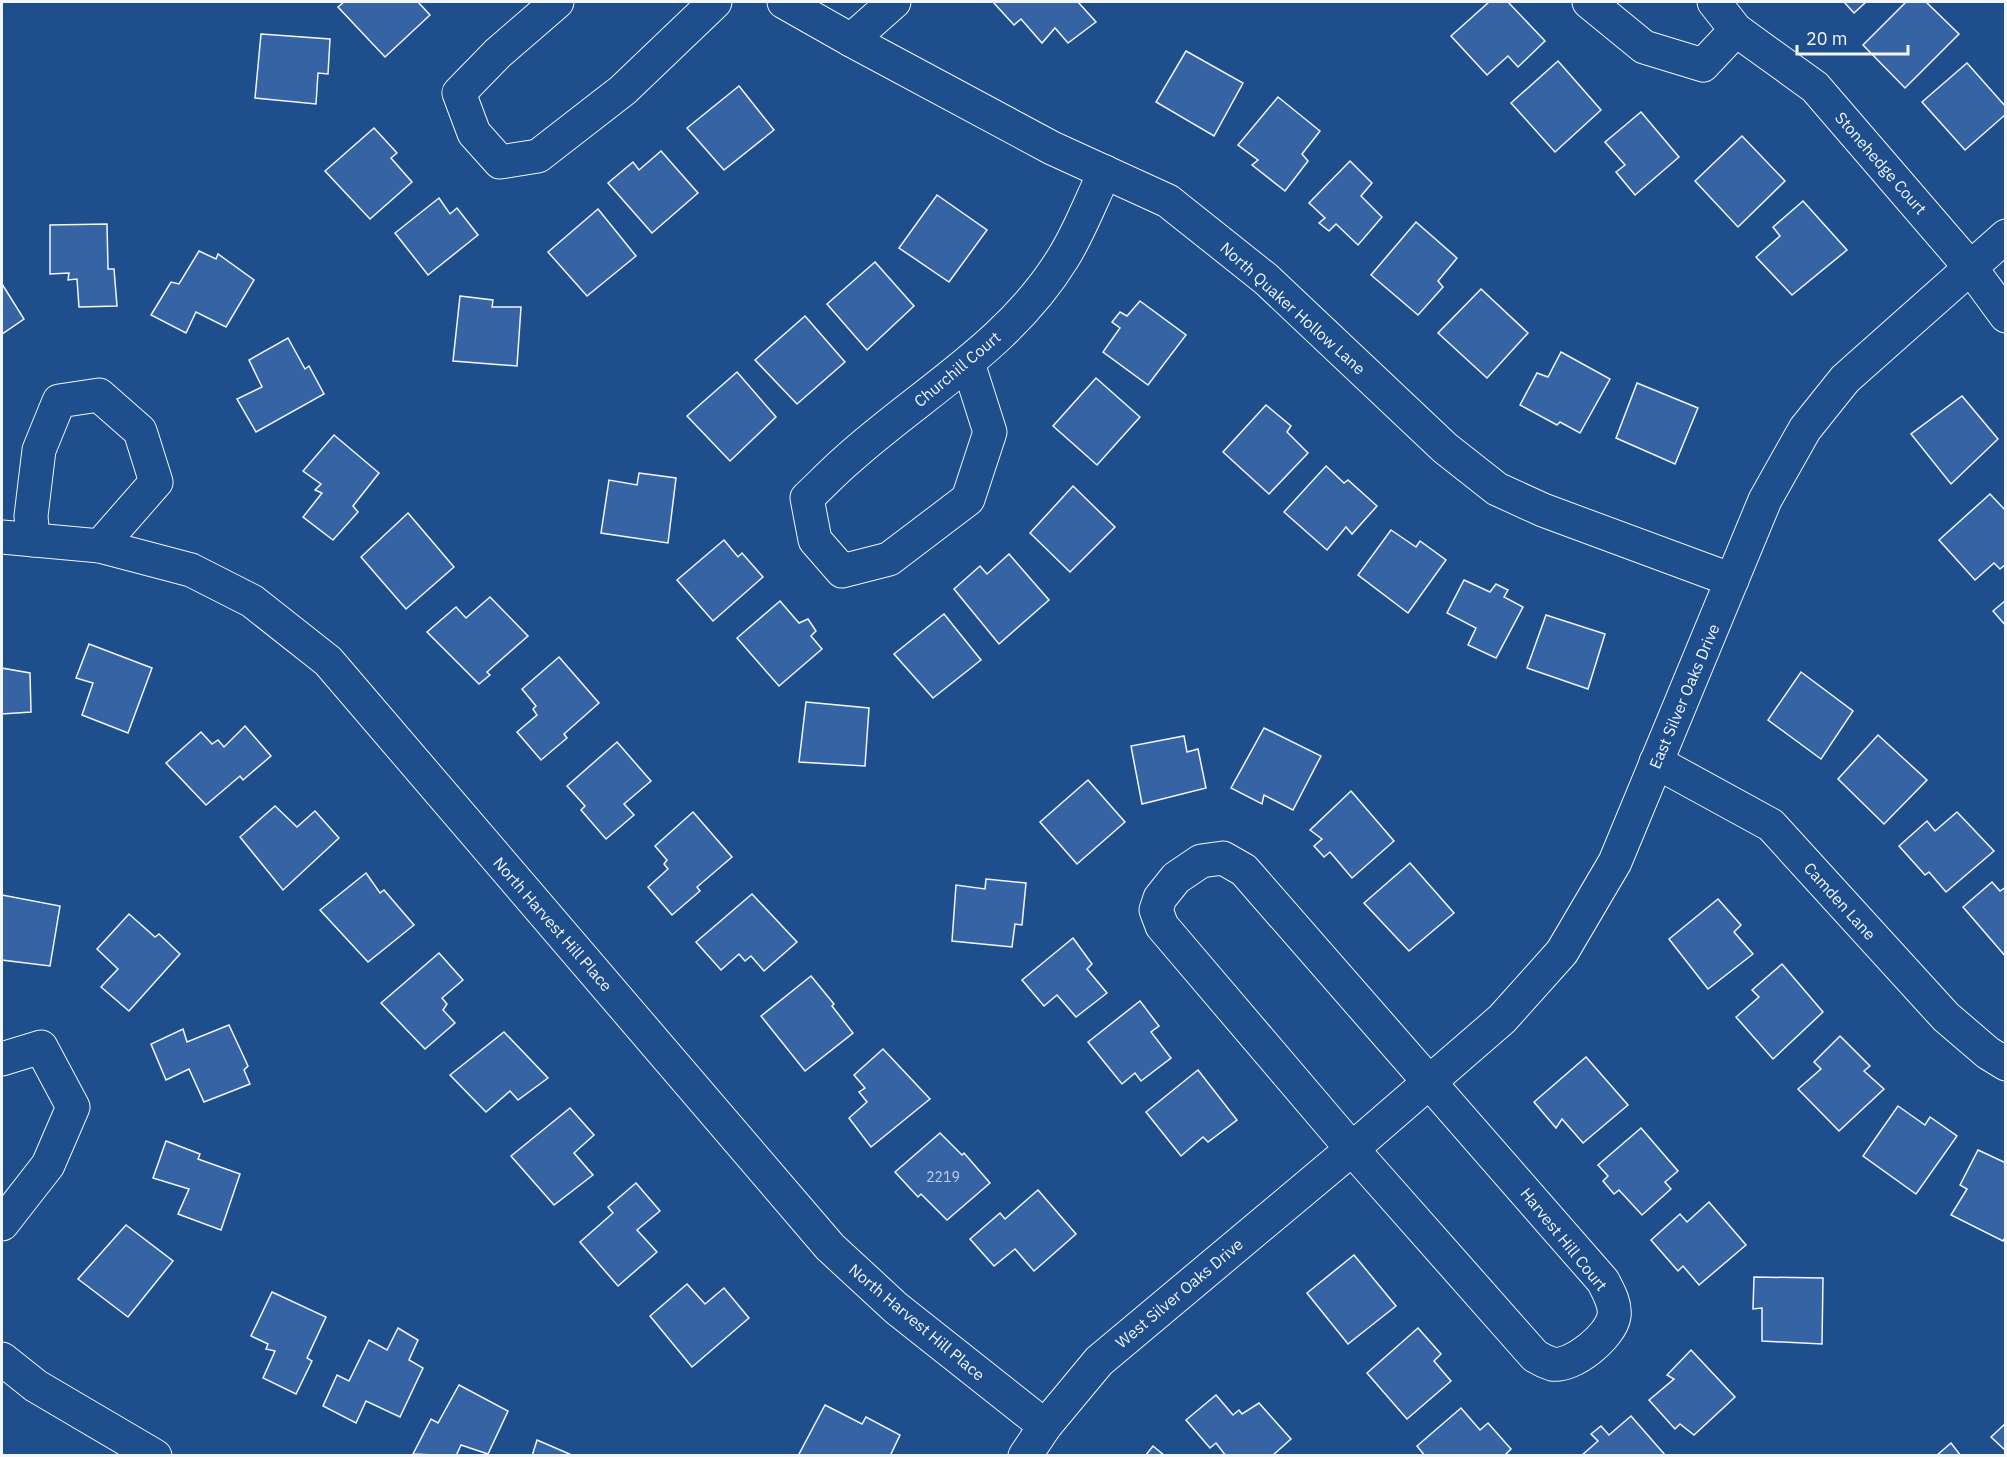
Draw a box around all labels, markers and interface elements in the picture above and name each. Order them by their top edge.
scale bar [1797,18,1908,56]
text: 20 m [1806,27,1848,50]
street label: Stonehedge Court [1831,108,1931,218]
street label: North Quaker Hollow Lane [1216,238,1370,379]
street label: Churchill Court [910,327,1004,411]
street label: East Silver Oaks Drive [1644,620,1724,771]
street label: North Harvest Hill Place [489,853,617,995]
street label: Camden Lane [1800,858,1880,944]
house number: 2219 [926,1168,960,1186]
street label: Harvest Hill Court [1516,1183,1612,1295]
street label: West Silver Oaks Drive [1111,1234,1247,1352]
street label: North Harvest Hill Place [845,1259,989,1385]

